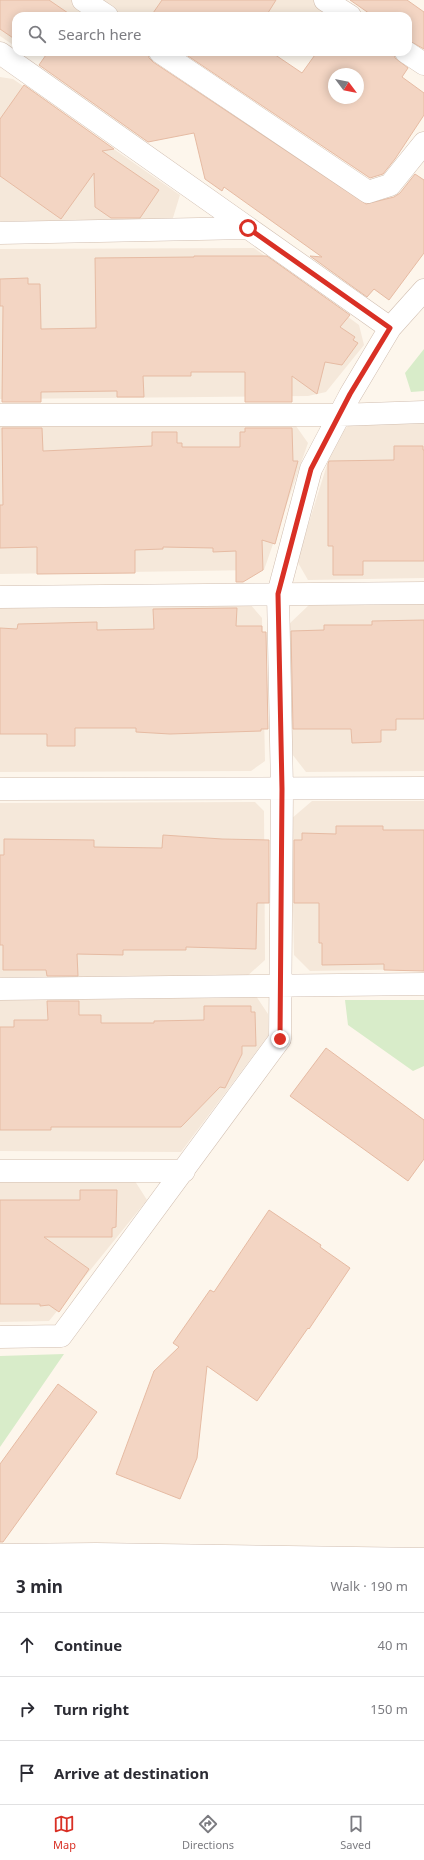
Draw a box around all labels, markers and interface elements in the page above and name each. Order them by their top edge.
search box [12,12,412,56]
icon: search [26,23,48,45]
text: Search here [58,24,141,44]
north arrow [328,68,364,104]
route start [239,219,257,237]
route end [271,1030,289,1048]
text: 3 min [16,1575,63,1598]
text: Walk · 190 m [330,1577,408,1595]
icon: ahead [16,1634,38,1656]
text: Continue [54,1635,122,1655]
text: 40 m [378,1636,408,1654]
icon: right [16,1698,38,1720]
text: Turn right [54,1699,129,1719]
text: 150 m [370,1700,408,1718]
icon: arrive [16,1762,38,1784]
text: Arrive at destination [54,1763,209,1783]
tab: Map [53,1813,76,1852]
tab: Directions [182,1813,234,1852]
tab: Saved [340,1813,371,1852]

